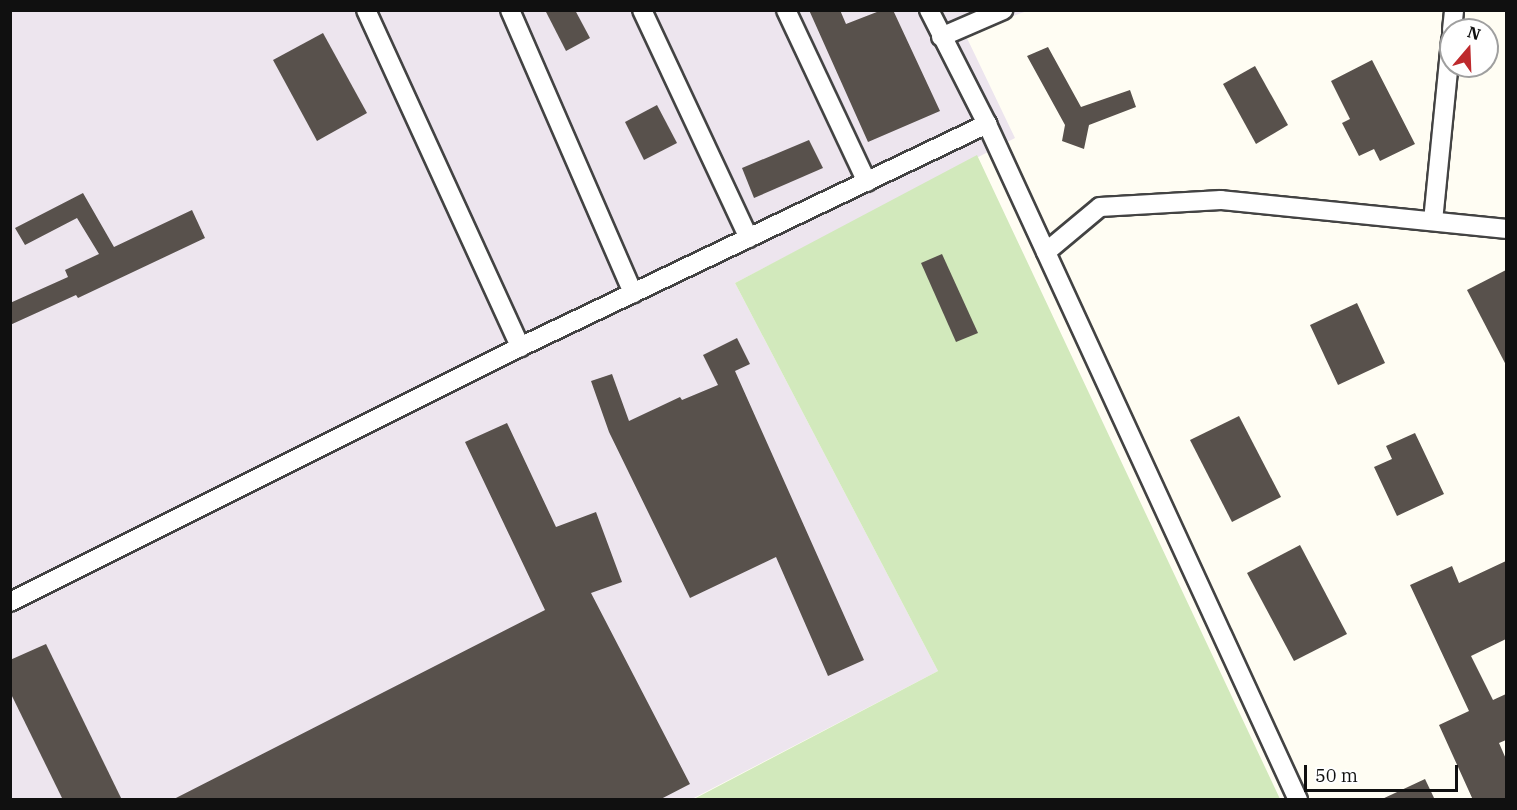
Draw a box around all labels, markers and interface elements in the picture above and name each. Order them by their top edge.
north arrow [1439,18,1499,78]
text: N [1465,21,1483,44]
scale bar [1307,753,1462,791]
text: 50 m [1315,764,1358,787]

